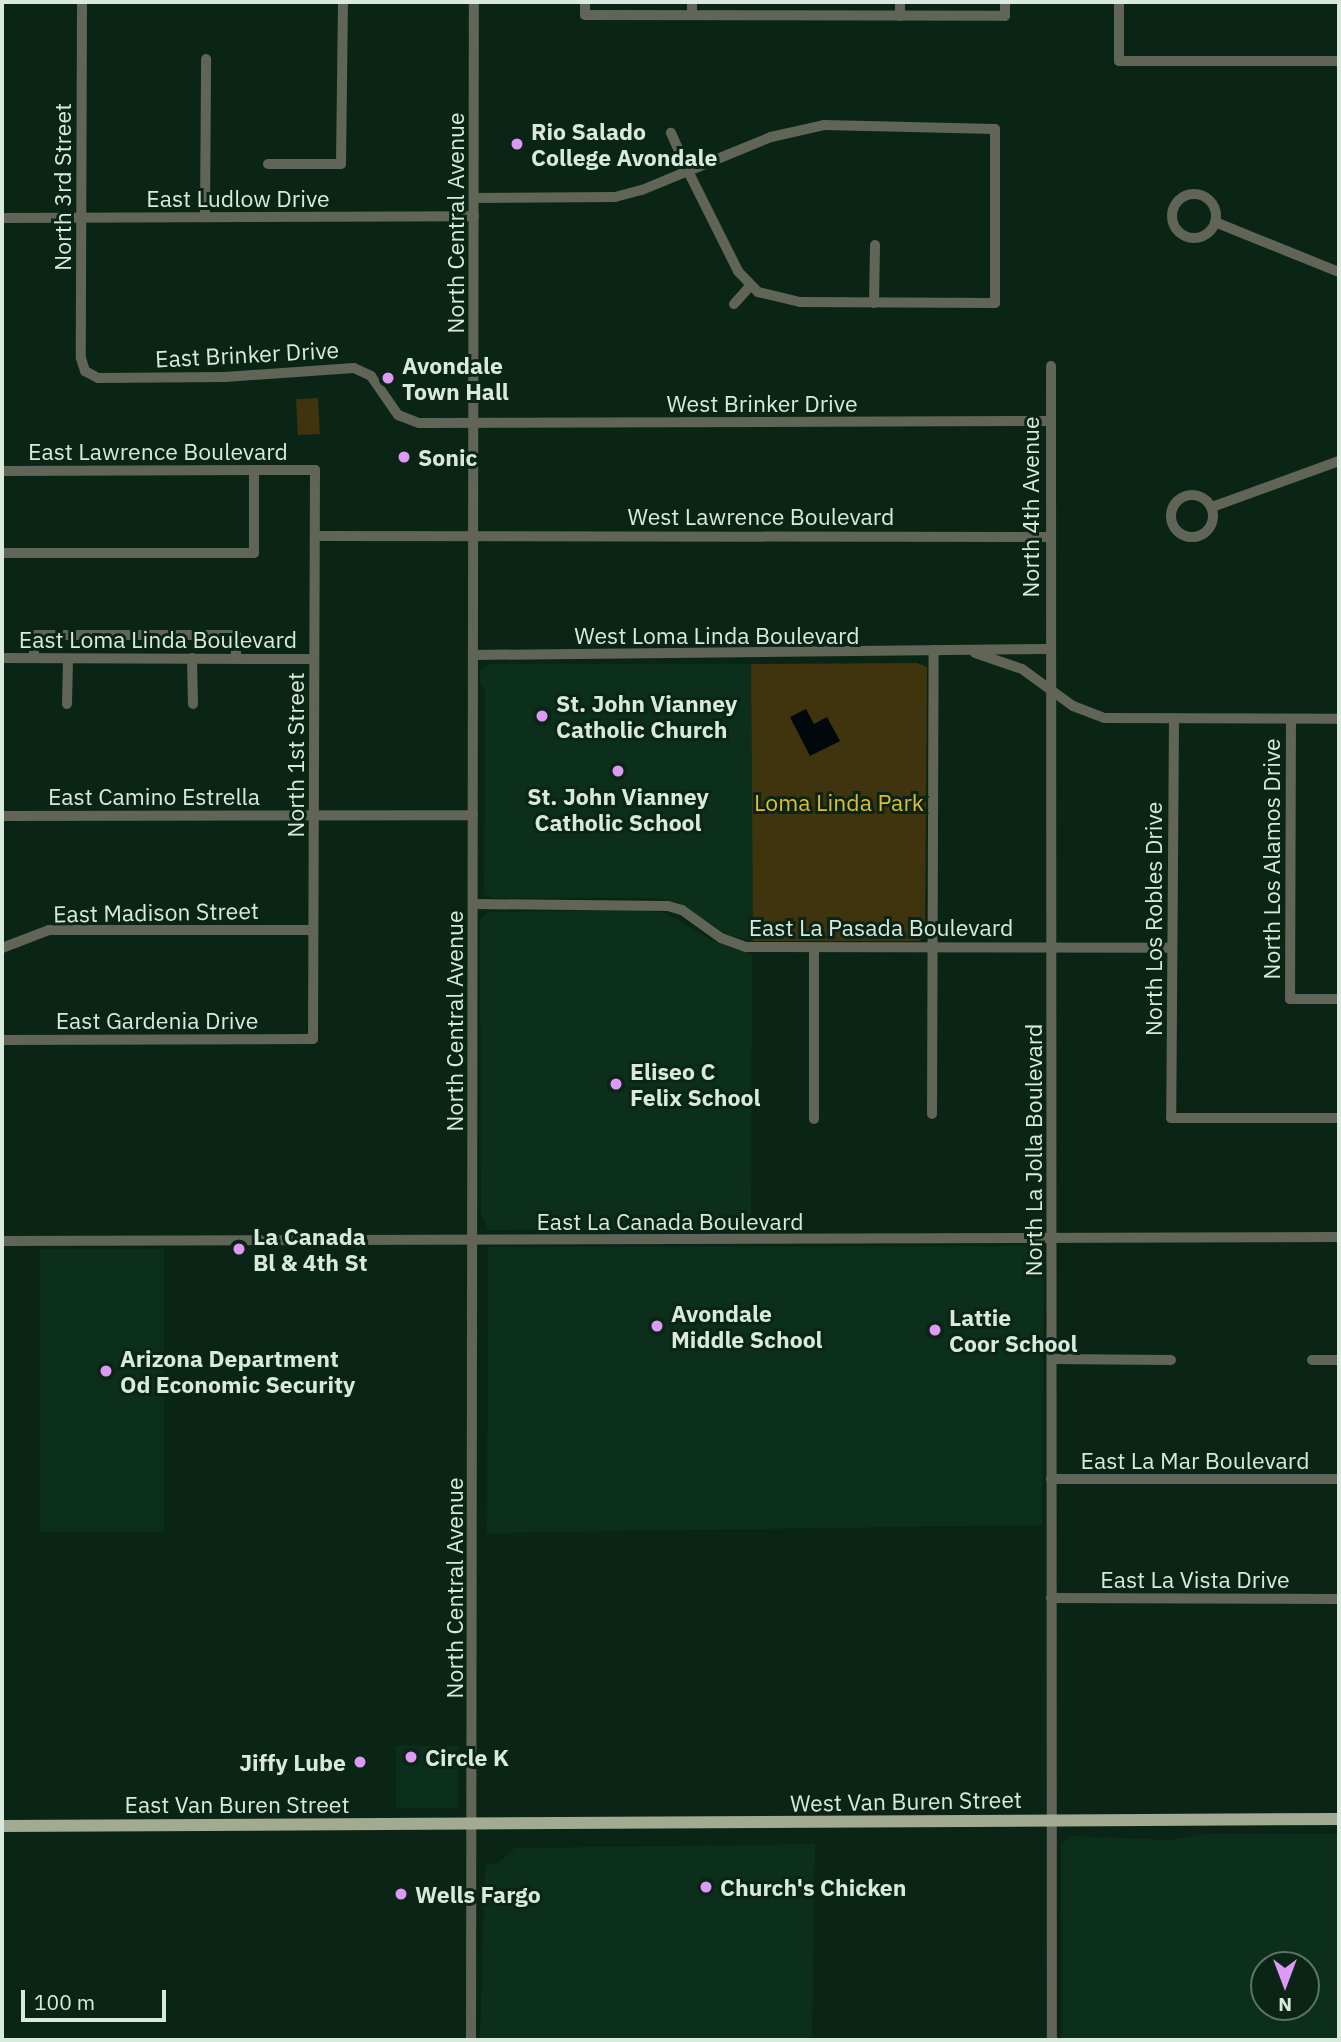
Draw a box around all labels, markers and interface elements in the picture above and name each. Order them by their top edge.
street label: North 3rd Street [48,103,76,271]
street label: North Central Avenue [441,112,469,334]
place label: Rio Salado College Avondale [531,117,717,171]
marker: Rio Salado College Avondale [509,136,525,152]
street label: East Ludlow Drive [146,184,330,212]
street label: East Brinker Drive [154,335,340,373]
place label: Avondale Town Hall [402,351,509,405]
marker: Avondale Town Hall [380,370,396,386]
street label: West Brinker Drive [666,389,858,417]
street label: North 4th Avenue [1016,416,1044,598]
street label: East Lawrence Boulevard [28,437,288,465]
place label: Sonic [418,443,478,471]
marker: Sonic [396,449,412,465]
street label: West Lawrence Boulevard [628,502,894,530]
street label: West Loma Linda Boulevard [574,621,860,649]
street label: East Loma Linda Boulevard [19,625,297,653]
street label: North 1st Street [281,672,309,838]
place label: St. John Vianney Catholic Church [556,689,737,743]
marker: St. John Vianney Catholic Church [534,708,550,724]
street label: North Los Alamos Drive [1257,738,1285,980]
marker: St. John Vianney Catholic School [610,763,626,779]
street label: East Camino Estrella [48,782,260,810]
place label: St. John Vianney Catholic School [527,782,709,836]
park label: Loma Linda Park [754,788,924,816]
street label: North Los Robles Drive [1139,802,1167,1036]
street label: East Madison Street [53,896,259,928]
street label: North Central Avenue [440,910,468,1132]
street label: East La Pasada Boulevard [749,913,1013,941]
street label: East Gardenia Drive [56,1006,258,1034]
street label: North La Jolla Boulevard [1019,1024,1047,1276]
place label: Eliseo C Felix School [630,1057,760,1111]
marker: Eliseo C Felix School [608,1076,624,1092]
street label: East La Canada Boulevard [536,1207,804,1235]
place label: La Canada Bl & 4th St [253,1222,368,1276]
marker: La Canada Bl & 4th St [231,1241,247,1257]
place label: Avondale Middle School [671,1299,823,1353]
place label: Lattie Coor School [949,1303,1078,1357]
marker: Avondale Middle School [649,1318,665,1334]
marker: Lattie Coor School [927,1322,943,1338]
place label: Arizona Department Od Economic Security [120,1344,355,1398]
marker: Arizona Department Od Economic Security [98,1363,114,1379]
street label: East La Mar Boulevard [1081,1446,1309,1474]
street label: North Central Avenue [440,1477,468,1699]
street label: East La Vista Drive [1100,1565,1290,1593]
place label: Circle K [425,1743,509,1771]
place label: Jiffy Lube [239,1748,346,1776]
marker: Circle K [403,1749,419,1765]
marker: Jiffy Lube [352,1754,368,1770]
street label: West Van Buren Street [790,1785,1022,1817]
street label: East Van Buren Street [125,1790,349,1818]
place label: Church's Chicken [720,1873,906,1901]
marker: Church's Chicken [698,1879,714,1895]
place label: Wells Fargo [415,1880,541,1908]
marker: Wells Fargo [393,1886,409,1902]
north arrow [1250,1951,1320,2021]
scale bar [24,1976,170,2020]
text: 100 m [34,1988,95,2016]
text: N [1278,1993,1292,2017]

